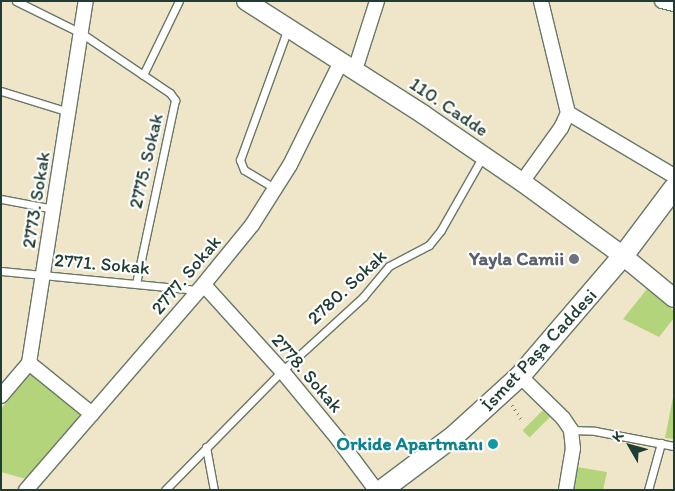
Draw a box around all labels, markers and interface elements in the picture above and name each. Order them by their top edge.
street label: 110. Cadde [405,72,493,142]
street label: 2775. Sokak [124,111,168,211]
street label: 2773. Sokak [17,150,55,250]
street label: 2777. Sokak [146,231,226,319]
street label: 2780. Sokak [303,245,391,329]
street label: 2771. Sokak [53,248,151,280]
place label: Yayla Camii [469,248,564,270]
marker: Yayla Camii [568,253,580,265]
street label: İsmet Paşa Caddesi [477,284,601,416]
street label: 2778. Sokak [266,329,348,417]
north arrow [605,421,655,471]
text: K [608,428,627,445]
place label: Orkide Apartmanı [337,433,483,455]
marker: Orkide Apartmanı [487,438,499,450]

